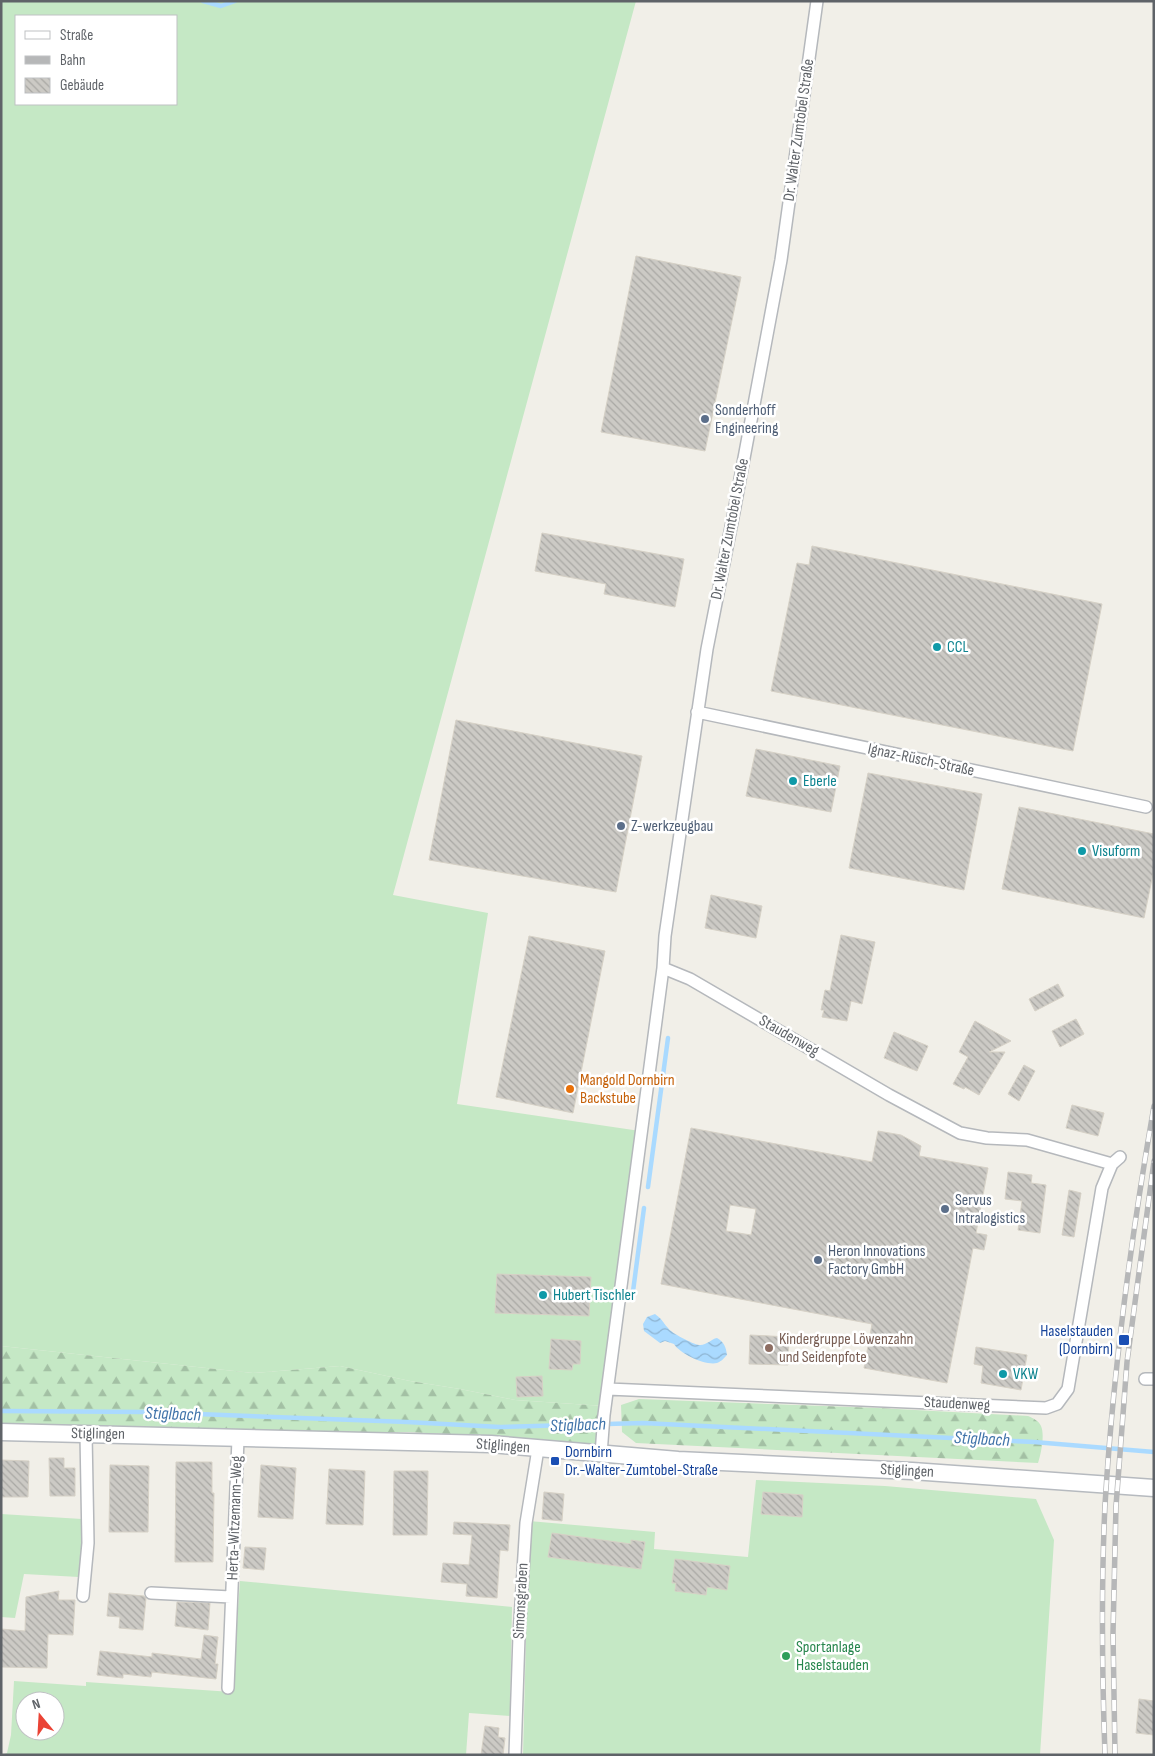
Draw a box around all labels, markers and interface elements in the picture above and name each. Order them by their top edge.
legend [15,15,178,105]
text: Straße [60,26,93,45]
text: Bahn [60,51,85,70]
street label: Dr. Walter Zumtobel Straße [780,58,818,202]
text: Gebäude [60,76,104,95]
place label: Sonderhoff Engineering [715,401,778,438]
marker: Sonderhoff Engineering [699,413,711,425]
street label: Dr. Walter Zumtobel Straße [707,457,753,601]
place label: CCL [947,638,968,657]
marker: CCL [931,641,943,653]
street label: Ignaz-Rüsch-Straße [866,739,976,781]
place label: Eberle [803,772,837,791]
marker: Eberle [787,775,799,787]
place label: Z-werkzeugbau [631,817,713,836]
marker: Z-werkzeugbau [615,820,627,832]
place label: Visuform [1092,842,1140,861]
marker: Visuform [1076,845,1088,857]
street label: Staudenweg [756,1011,822,1061]
place label: Mangold Dornbirn Backstube [580,1071,675,1108]
marker: Mangold Dornbirn Backstube [564,1083,576,1095]
place label: Servus Intralogistics [955,1191,1025,1228]
marker: Servus Intralogistics [939,1203,951,1215]
place label: Heron Innovations Factory GmbH [828,1242,926,1279]
marker: Heron Innovations Factory GmbH [812,1254,824,1266]
place label: Hubert Tischler [553,1286,636,1305]
marker: Hubert Tischler [537,1289,549,1301]
place label: Haselstauden (Dornbirn) [1040,1322,1113,1359]
place label: Kindergruppe Löwenzahn und Seidenpfote [779,1330,913,1367]
marker: Haselstauden (Dornbirn) [1117,1333,1131,1347]
marker: Kindergruppe Löwenzahn und Seidenpfote [763,1342,775,1354]
place label: VKW [1013,1365,1039,1384]
marker: VKW [997,1368,1009,1380]
street label: Staudenweg [923,1393,991,1415]
water label: Stiglbach [145,1403,202,1425]
water label: Stiglbach [550,1414,607,1436]
street label: Stiglingen [71,1424,125,1444]
water label: Stiglbach [954,1427,1011,1451]
street label: Stiglingen [475,1435,531,1457]
place label: Dornbirn Dr.-Walter-Zumtobel-Straße [565,1443,718,1480]
street label: Herta-Witzemann-Weg [223,1455,247,1581]
marker: Dornbirn Dr.-Walter-Zumtobel-Straße [549,1455,561,1467]
street label: Stiglingen [880,1460,934,1482]
street label: Simonsgraben [510,1563,532,1639]
place label: Sportanlage Haselstauden [796,1638,869,1675]
marker: Sportanlage Haselstauden [780,1650,792,1662]
north arrow [15,1691,65,1741]
text: N [30,1695,42,1713]

